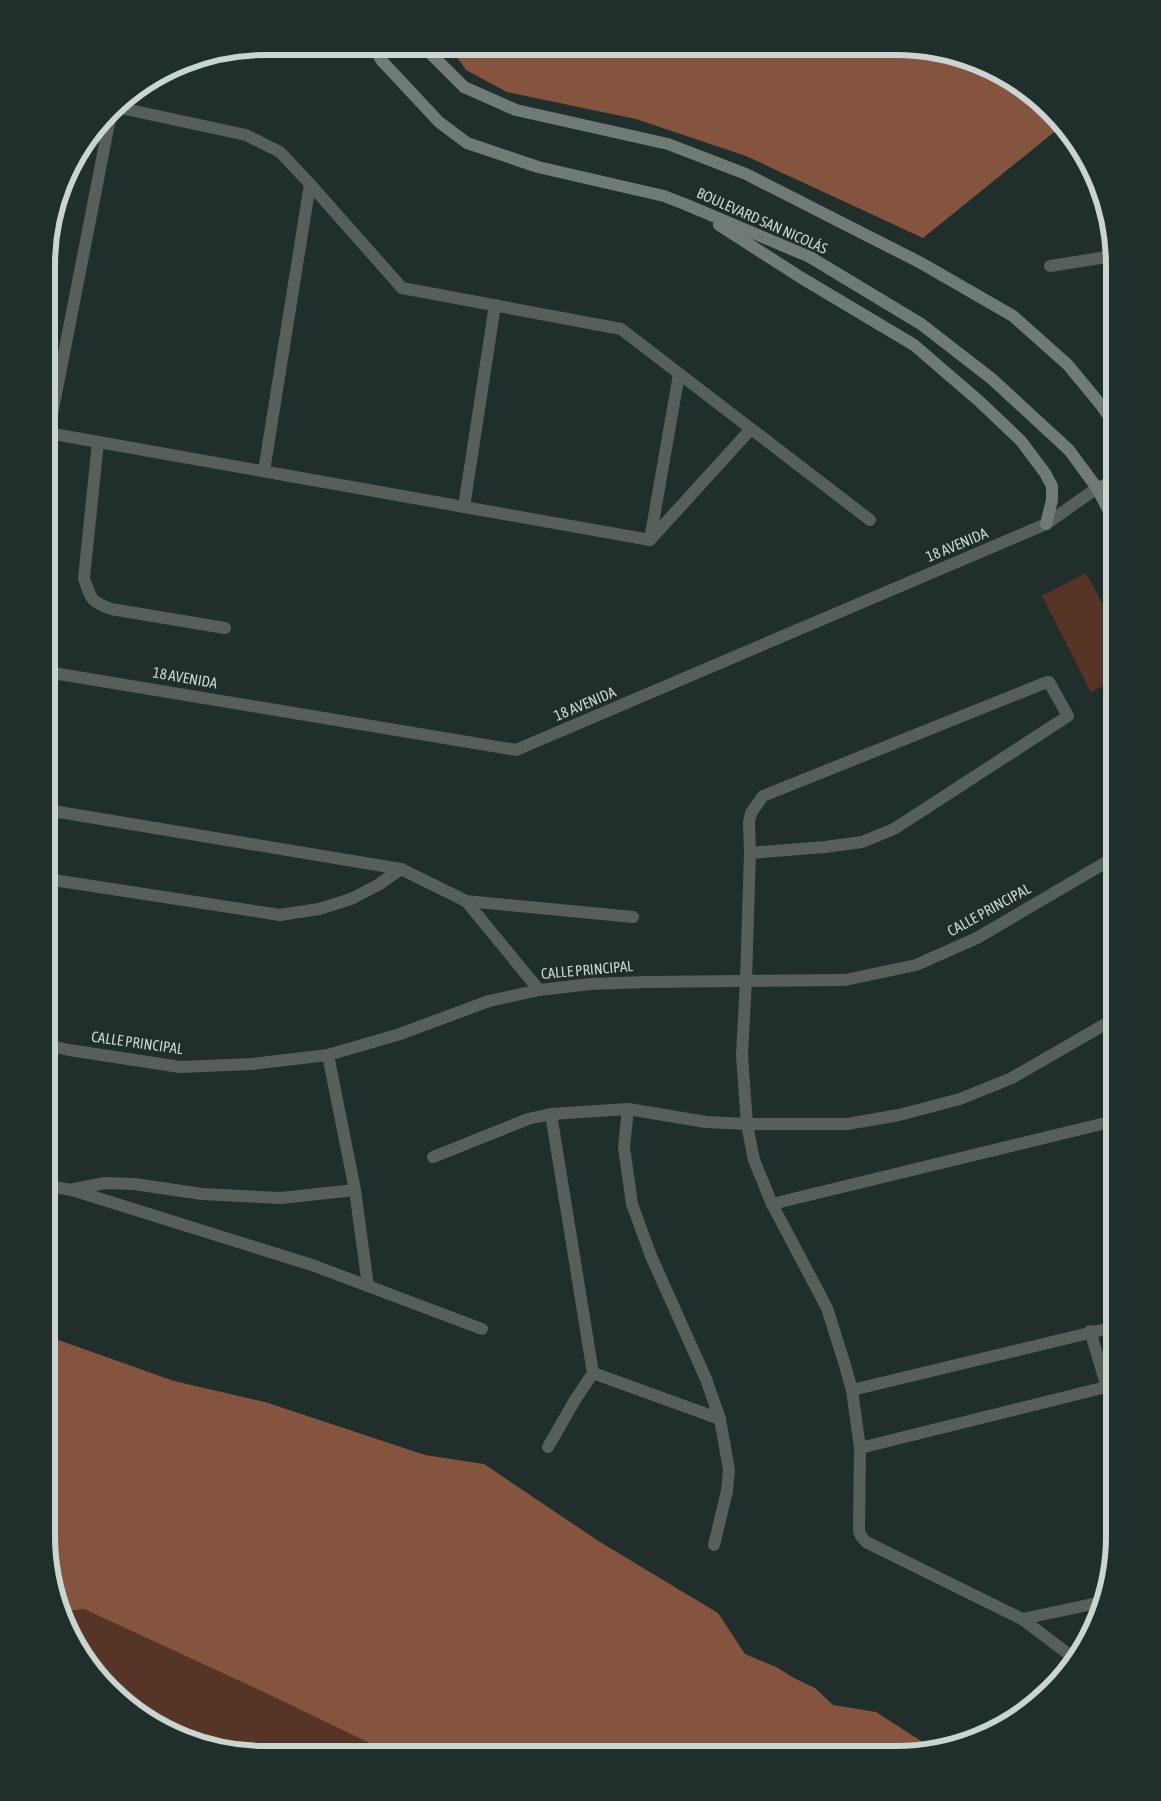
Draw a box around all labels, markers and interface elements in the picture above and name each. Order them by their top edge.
street label: BOULEVARD SAN NICOLÁS [694,184,830,257]
street label: 18 AVENIDA [923,524,991,565]
street label: 18 AVENIDA [151,663,219,692]
street label: 18 AVENIDA [551,683,619,724]
street label: CALLE PRINCIPAL [944,880,1033,939]
street label: CALLE PRINCIPAL [540,957,634,982]
street label: CALLE PRINCIPAL [90,1028,184,1057]

